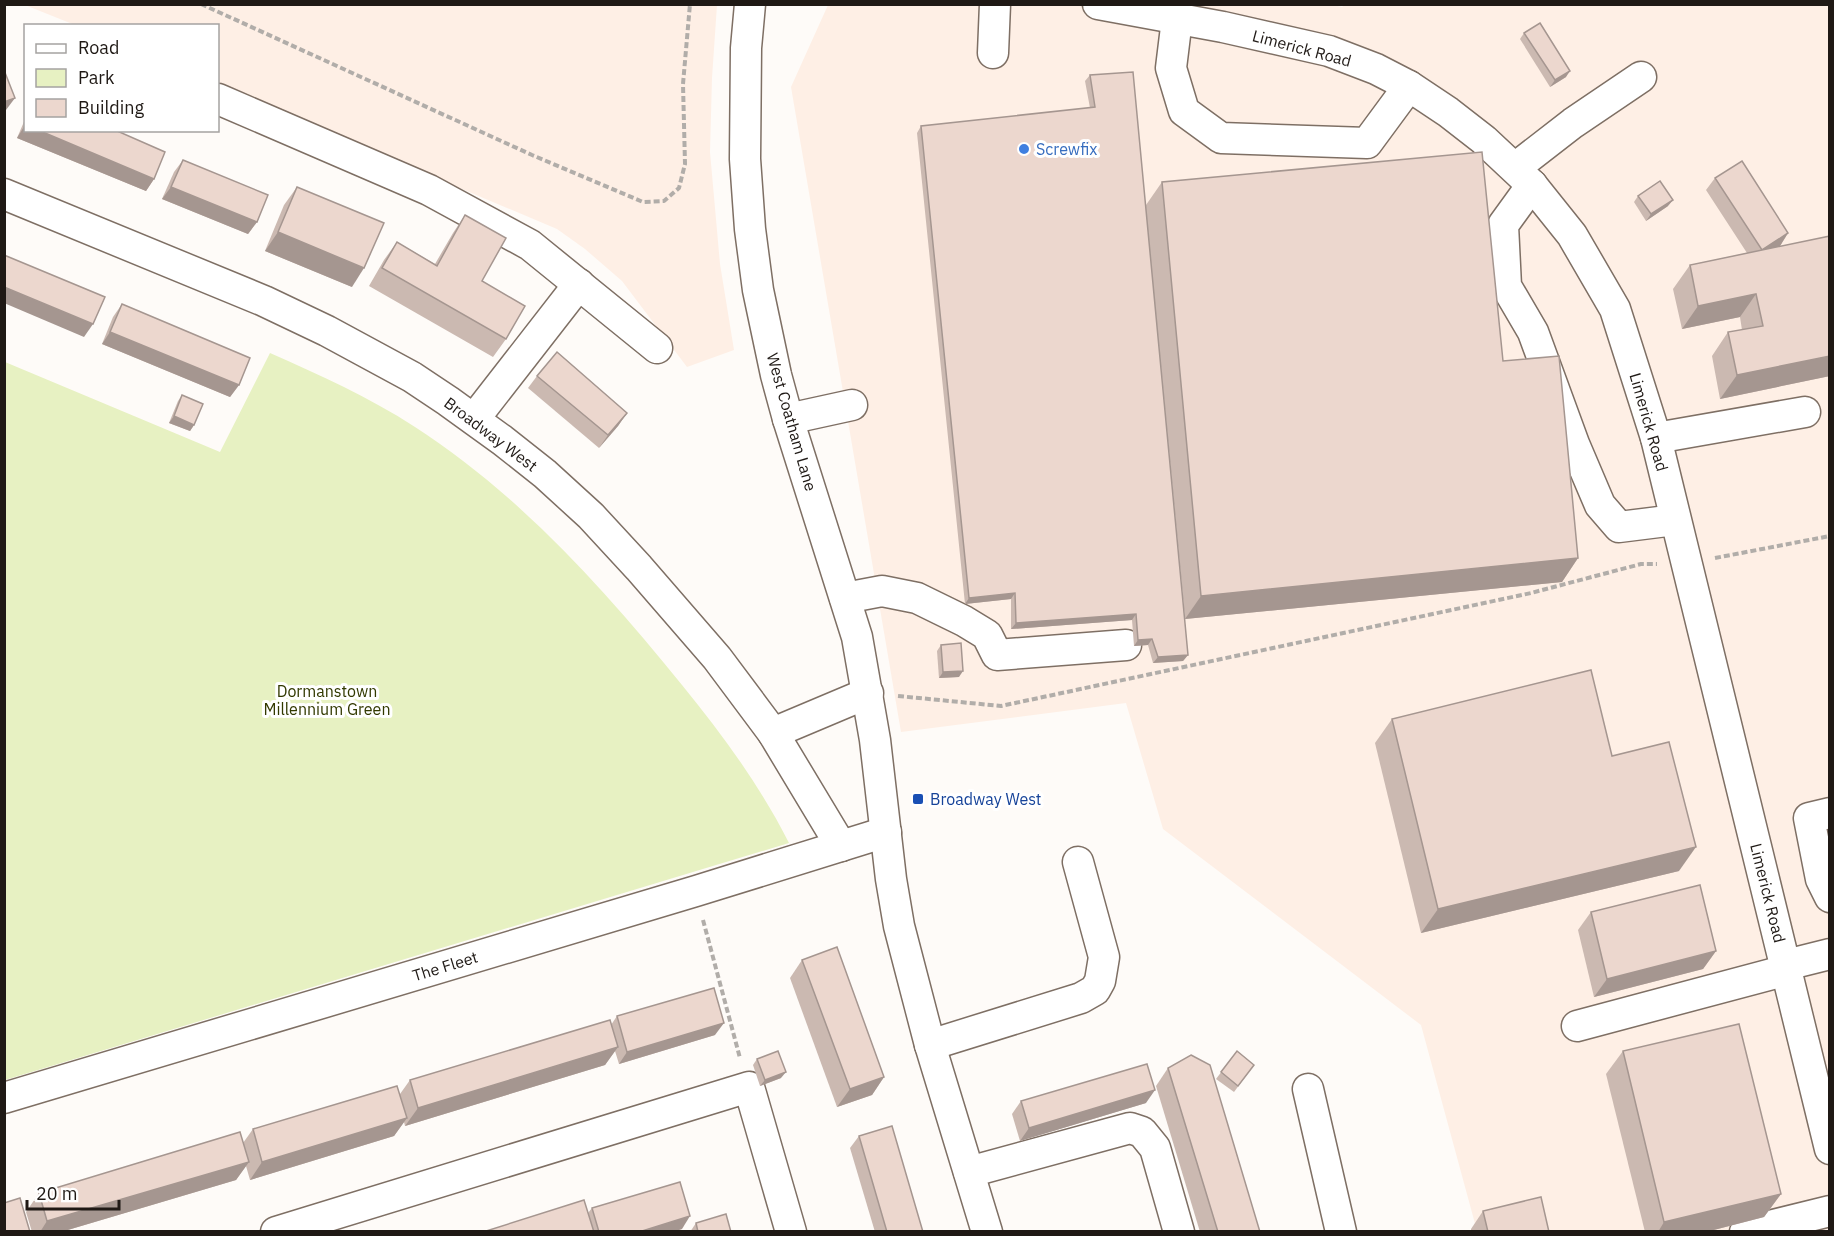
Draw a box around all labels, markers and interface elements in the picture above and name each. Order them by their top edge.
legend [24,24,219,132]
street label: Limerick Road [1250,25,1354,71]
text: Road [78,36,119,59]
text: Park [78,66,115,89]
text: Building [78,96,145,119]
place label: Screwfix [1036,139,1097,159]
marker: Screwfix [1017,142,1031,156]
street label: West Coatham Lane [763,351,821,494]
street label: Limerick Road [1625,370,1673,474]
street label: Broadway West [440,392,542,476]
park label: Dormanstown Millennium Green [264,681,390,719]
place label: Broadway West [930,789,1042,809]
marker: Broadway West [911,792,925,806]
street label: Limerick Road [1746,841,1790,945]
street label: The Fleet [410,947,480,985]
scale bar [27,1173,118,1211]
text: 20 m [36,1182,78,1205]

